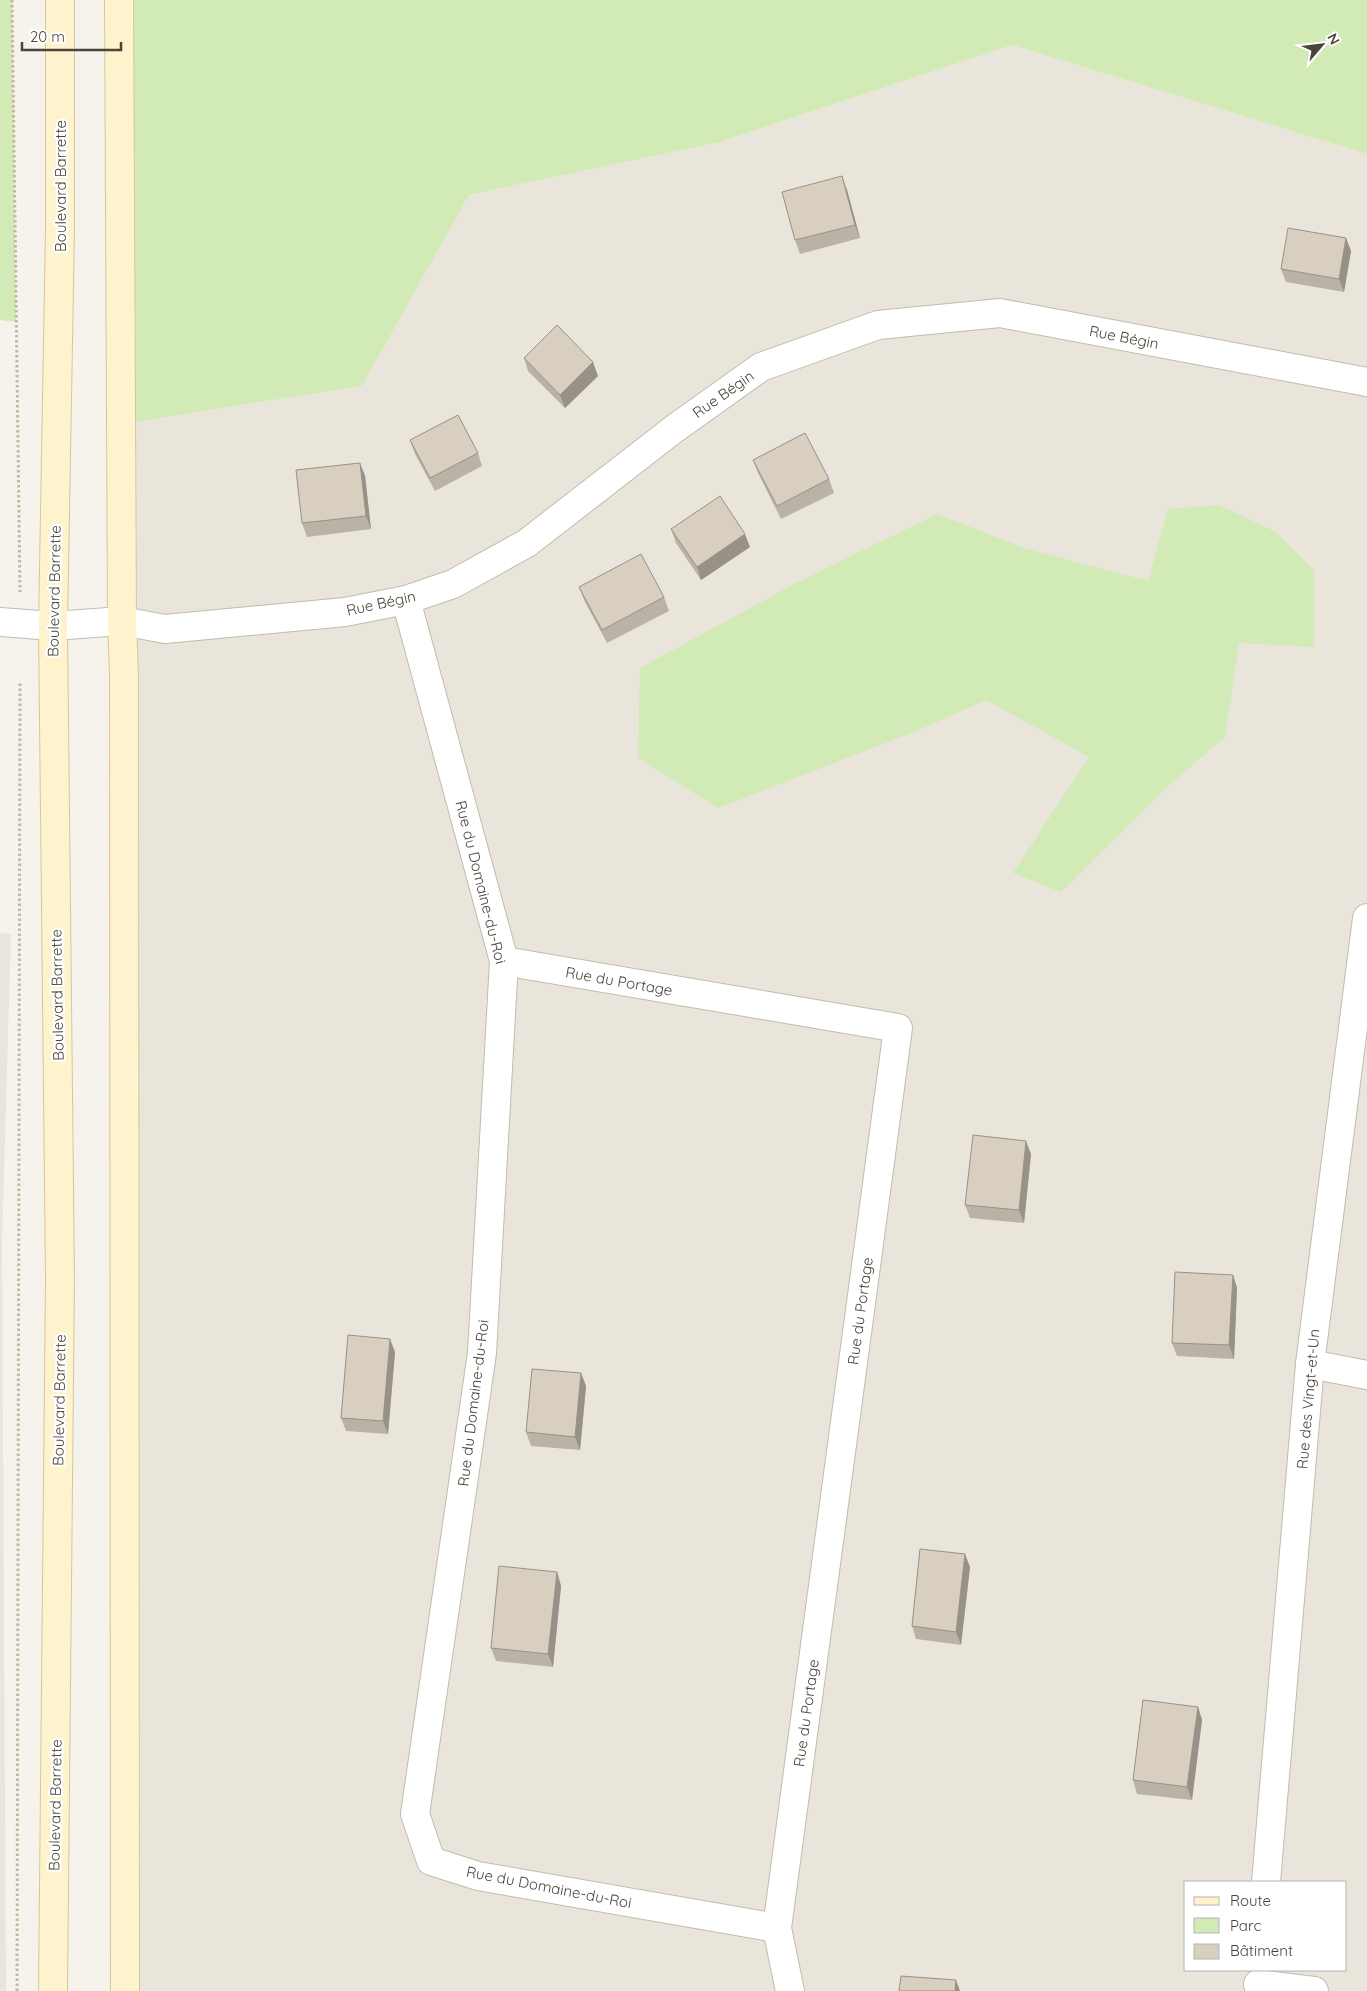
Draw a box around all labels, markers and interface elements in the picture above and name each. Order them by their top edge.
scale bar [22,20,121,52]
north arrow [1297,20,1347,70]
text: 20 m [30,27,65,46]
text: N [1323,30,1344,48]
street label: Boulevard Barrette [51,120,70,252]
street label: Rue Bégin [1088,321,1160,353]
street label: Rue Bégin [689,366,757,422]
street label: Boulevard Barrette [43,525,65,657]
street label: Rue Bégin [345,586,417,620]
street label: Rue du Domaine-du-Roi [451,798,511,966]
street label: Boulevard Barrette [46,929,68,1061]
street label: Rue du Portage [564,962,674,1000]
street label: Rue du Portage [843,1256,877,1366]
street label: Rue du Domaine-du-Roi [453,1319,493,1487]
street label: Rue des Vingt-et-Un [1292,1328,1324,1470]
street label: Boulevard Barrette [48,1334,70,1466]
street label: Rue du Portage [789,1658,823,1768]
street label: Boulevard Barrette [44,1739,66,1871]
street label: Rue du Domaine-du-Roi [465,1862,633,1912]
legend [1184,1881,1347,1971]
text: Route [1230,1891,1271,1910]
text: Parc [1230,1916,1261,1935]
text: Bâtiment [1230,1941,1293,1960]

